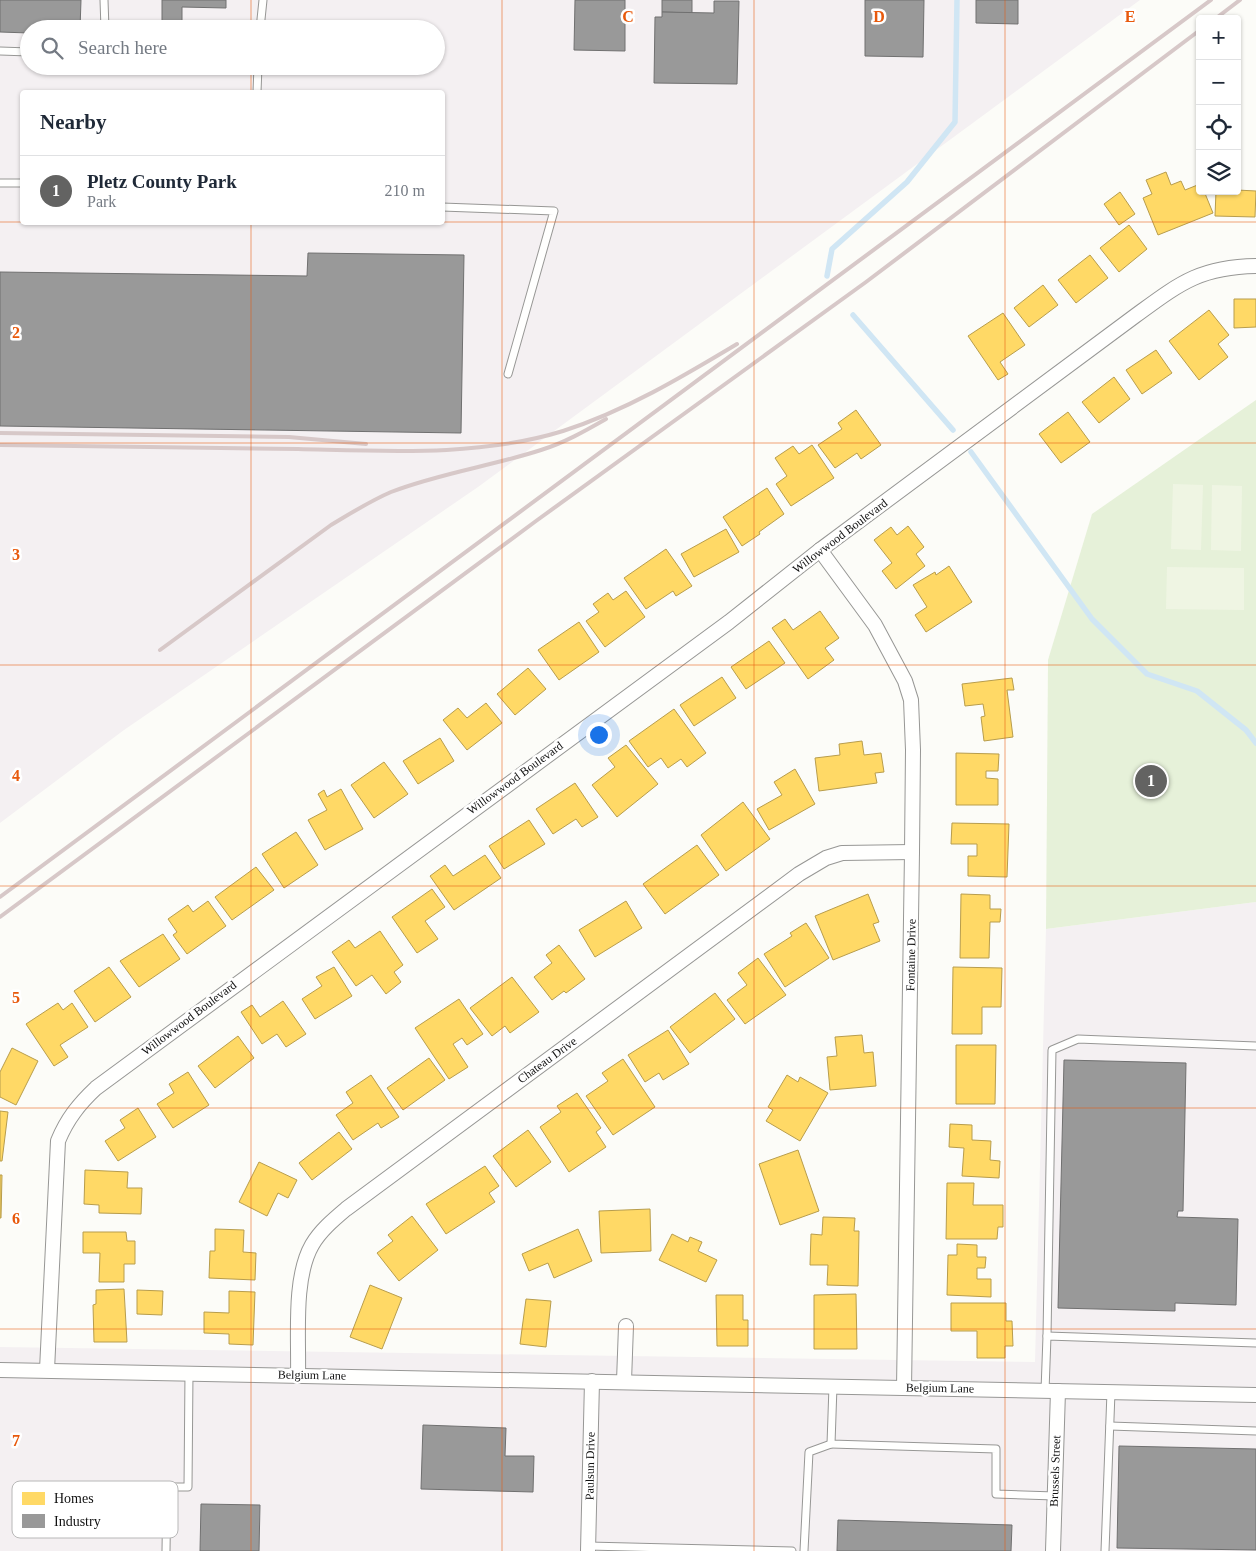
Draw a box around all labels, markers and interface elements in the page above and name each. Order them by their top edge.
text: C [622,8,634,25]
text: D [873,8,885,25]
text: E [1125,8,1135,25]
map controls [1196,15,1241,195]
button: + [1196,15,1241,60]
search box [20,20,445,75]
icon: search [38,34,66,62]
text: Search here [78,37,167,58]
button: − [1196,60,1241,105]
button: locate [1196,105,1241,150]
text: Nearby [40,110,107,134]
button: layers [1196,150,1241,195]
text: Pletz County Park [87,171,237,192]
text: 1 [52,182,60,199]
text: 210 m [385,182,425,199]
text: Park [87,193,116,210]
text: 2 [12,324,20,341]
street label: Willowwood Boulevard [790,496,890,576]
text: 3 [12,546,20,563]
your location [586,722,612,748]
street label: Willowwood Boulevard [464,738,566,818]
pin: 1 [1135,762,1167,800]
text: 4 [12,767,20,784]
street label: Fontaine Drive [903,919,919,991]
street label: Willowwood Boulevard [139,978,239,1058]
text: 5 [12,989,20,1006]
street label: Chateau Drive [515,1034,579,1086]
text: 6 [12,1210,20,1227]
street label: Belgium Lane [278,1367,346,1383]
street label: Belgium Lane [906,1380,974,1396]
text: 7 [12,1432,20,1449]
street label: Paulsun Drive [582,1432,598,1500]
street label: Brussels Street [1047,1434,1063,1507]
legend [12,1481,178,1538]
text: Homes [54,1491,94,1506]
text: Industry [54,1514,101,1529]

